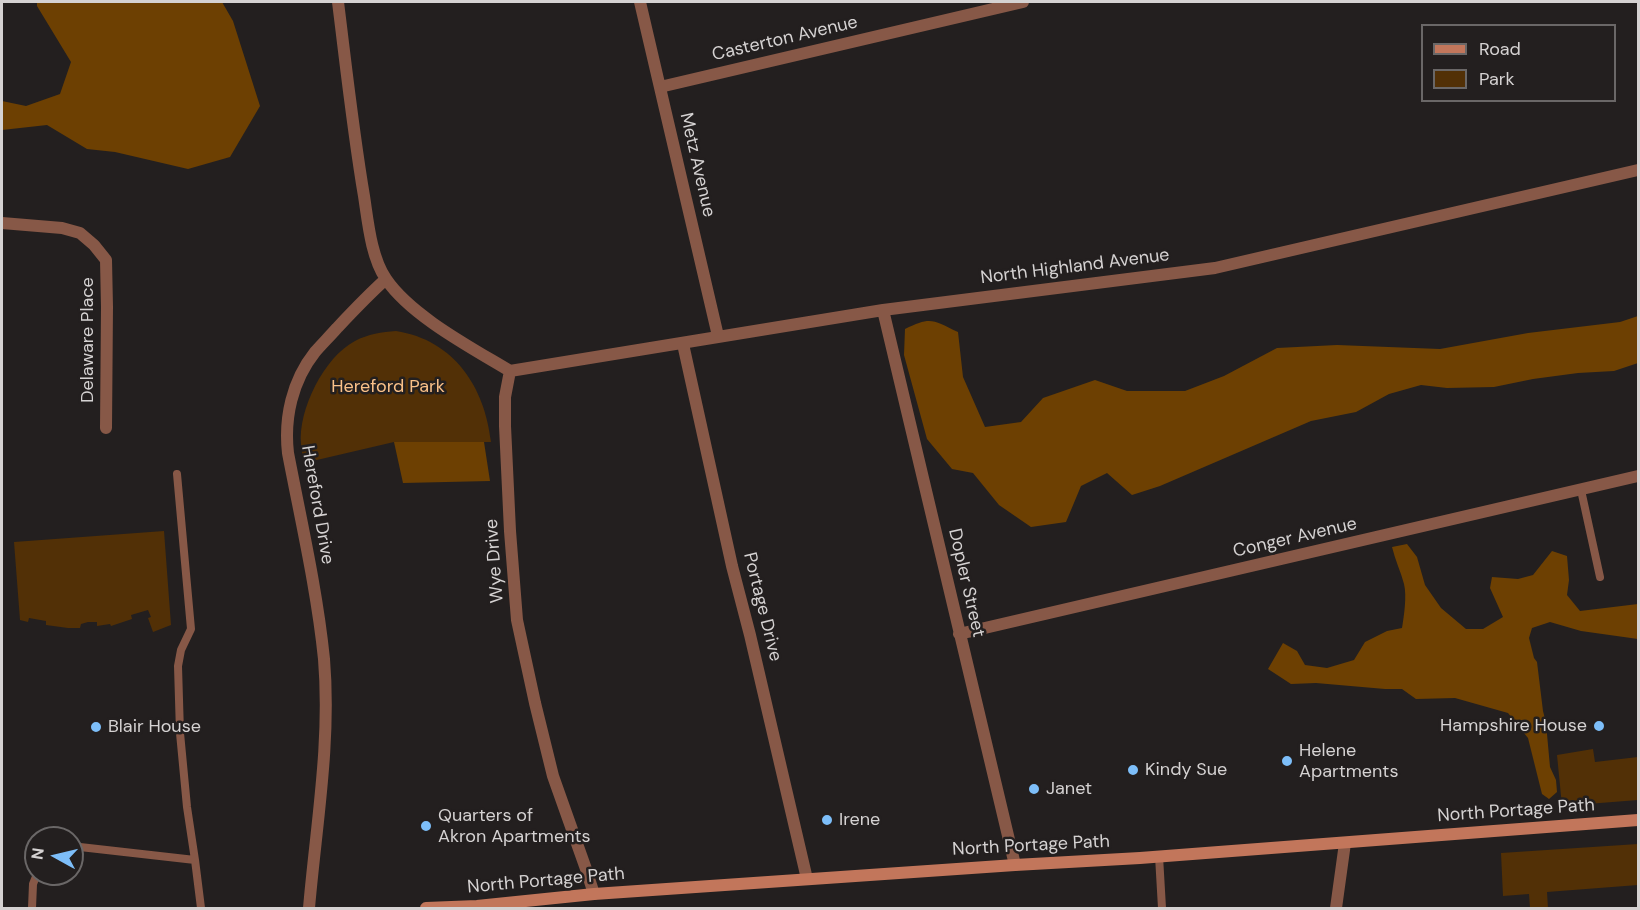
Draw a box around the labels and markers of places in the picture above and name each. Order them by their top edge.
place label: Hampshire House [1440,715,1587,737]
place label: Blair House [108,716,201,738]
marker: Hampshire House [1592,719,1606,733]
marker: Blair House [89,720,103,734]
place label: Helene Apartments [1299,740,1398,783]
marker: Helene Apartments [1280,754,1294,768]
place label: Kindy Sue [1145,759,1227,781]
marker: Kindy Sue [1126,763,1140,777]
place label: Janet [1046,778,1092,800]
marker: Janet [1027,782,1041,796]
place label: Quarters of Akron Apartments [438,805,591,848]
place label: Irene [839,809,880,831]
marker: Irene [820,813,834,827]
marker: Quarters of Akron Apartments [419,819,433,833]

